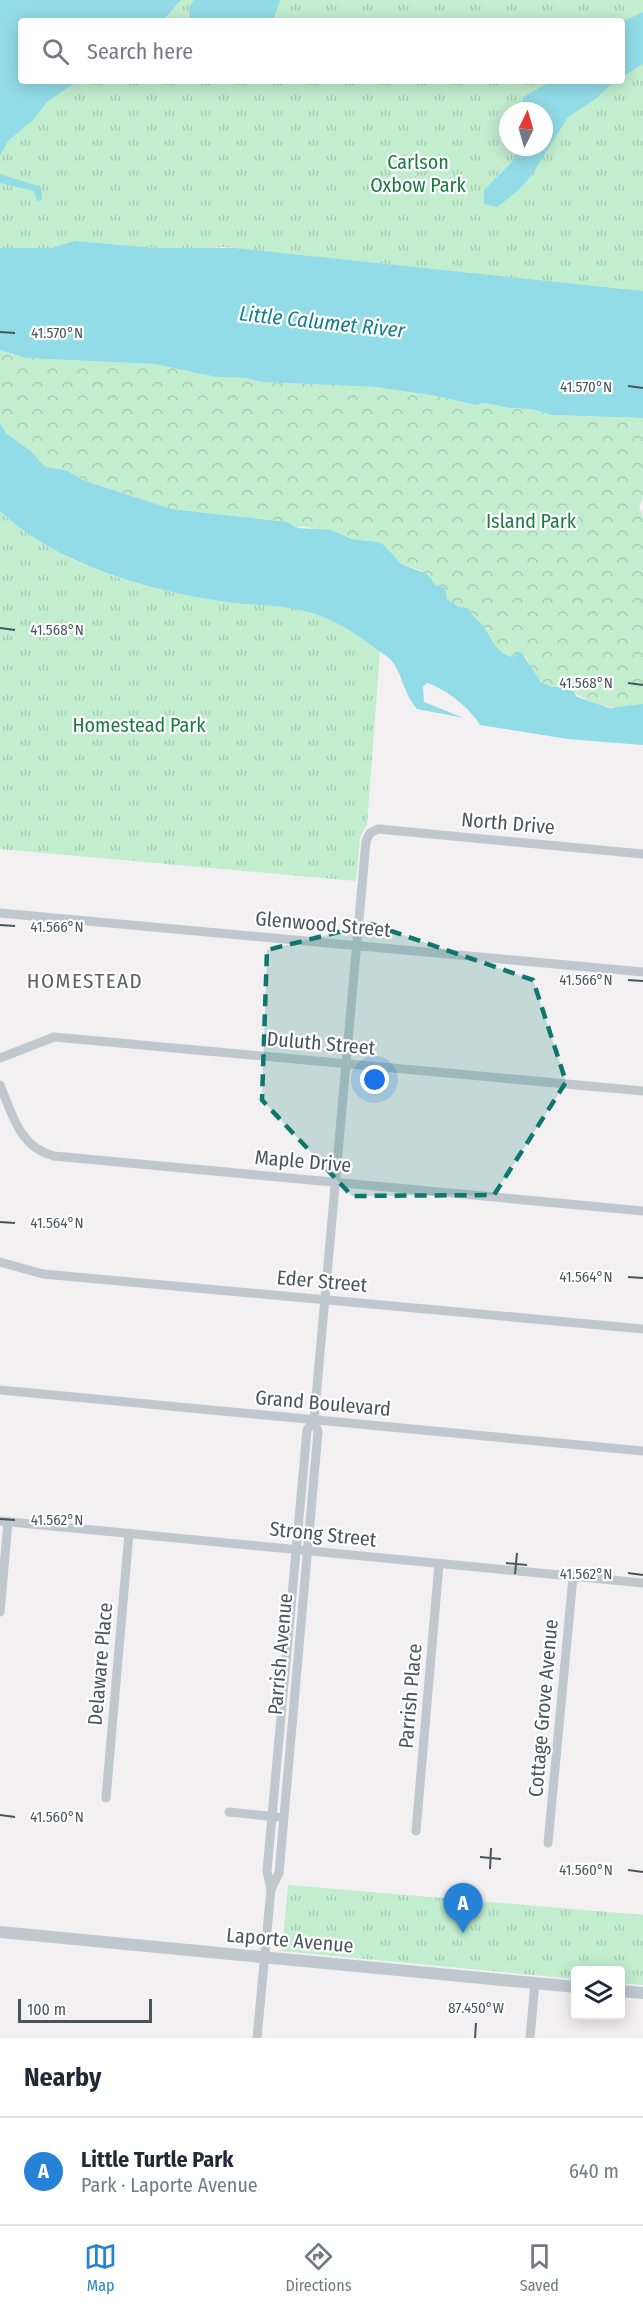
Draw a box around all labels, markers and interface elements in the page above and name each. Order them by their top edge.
search box [18,18,625,84]
icon: search [39,35,72,68]
text: Search here [87,38,193,65]
north arrow [499,102,553,156]
park label: Carlson Oxbow Park [370,150,466,197]
water label: Little Calumet River [238,300,407,344]
text: 41.570°N [31,324,83,342]
text: 41.570°N [560,378,612,396]
park label: Island Park [486,509,577,533]
text: 41.568°N [30,621,84,639]
text: 41.568°N [559,674,613,692]
park label: Homestead Park [72,713,206,737]
street label: North Drive [460,807,556,839]
street label: Glenwood Street [254,906,392,942]
text: 41.566°N [30,918,84,936]
district label: HOMESTEAD [27,968,143,994]
text: 41.566°N [559,971,613,989]
street label: Duluth Street [266,1026,377,1060]
your location [360,1065,389,1094]
street label: Maple Drive [254,1145,352,1177]
text: 41.564°N [30,1214,84,1232]
street label: Eder Street [276,1265,369,1297]
text: 41.564°N [559,1268,613,1286]
street label: Grand Boulevard [254,1385,392,1421]
text: 41.562°N [31,1511,83,1529]
street label: Strong Street [268,1516,378,1552]
text: 41.562°N [560,1565,612,1583]
street label: Parrish Avenue [263,1592,297,1716]
street label: Delaware Place [83,1602,117,1726]
street label: Cottage Grove Avenue [523,1618,563,1798]
street label: Parrish Place [393,1642,427,1750]
text: 41.560°N [30,1808,84,1826]
text: 41.560°N [559,1861,613,1879]
pin: A [444,1884,482,1933]
street label: Laporte Avenue [225,1922,355,1958]
map controls [571,1966,625,2020]
button: layers [571,1966,625,2020]
scale bar [18,1996,152,2024]
text: 87.450°W [448,1999,504,2017]
text: 100 m [27,2000,66,2019]
text: Nearby [24,2062,101,2093]
text: Little Turtle Park [81,2146,233,2173]
text: A [38,2159,49,2183]
text: 640 m [569,2159,619,2183]
text: Park · Laporte Avenue [81,2173,258,2197]
tab: Map [84,2240,117,2295]
tab: Directions [285,2240,352,2295]
tab: Saved [520,2240,559,2295]

